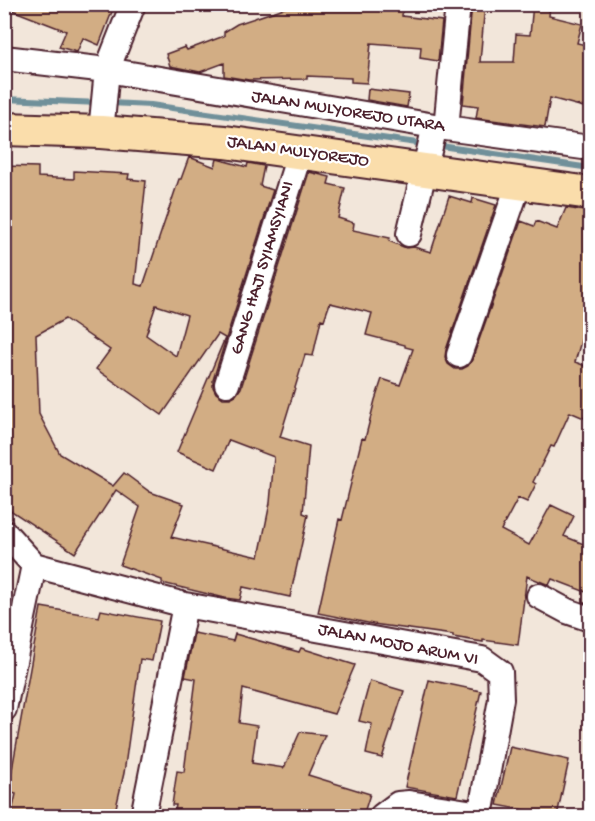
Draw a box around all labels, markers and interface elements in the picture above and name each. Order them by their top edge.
street label: JALAN MULYOREJO UTARA [250,86,447,138]
street label: JALAN MULYOREJO [226,132,370,172]
street label: GANG HAJI SYIAMSYIANI [227,179,299,357]
street label: JALAN MOJO ARUM VI [316,619,480,671]

